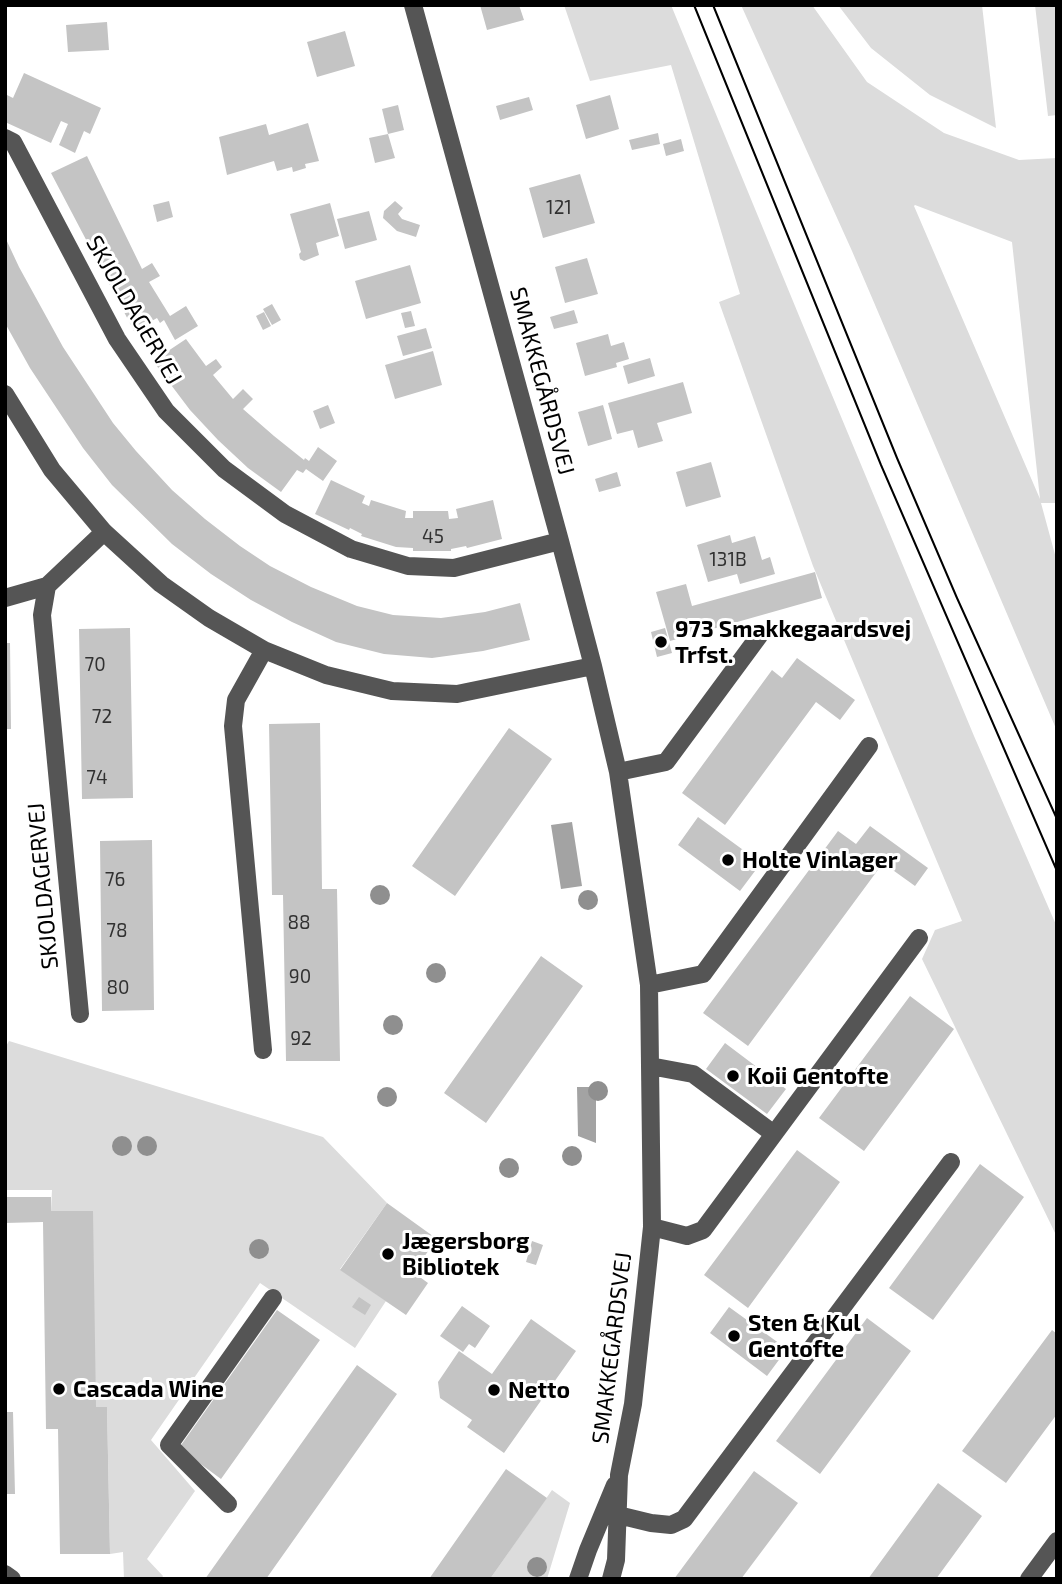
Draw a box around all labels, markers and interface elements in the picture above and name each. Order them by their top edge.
house number: 121 [546,197,572,219]
street label: SKJOLDAGERVEJ [80,231,188,389]
street label: SMAKKEGÅRDSVEJ [504,284,580,478]
house number: 45 [422,526,444,548]
house number: 131B [709,549,747,571]
place label: 973 Smakkegaardsvej Trfst. [675,615,911,669]
marker: 973 Smakkegaardsvej Trfst. [653,634,669,650]
house number: 70 [84,654,106,676]
house number: 72 [92,706,112,728]
house number: 74 [86,767,108,789]
street label: SKJOLDAGERVEJ [22,802,64,970]
place label: Holte Vinlager [742,846,898,874]
marker: Holte Vinlager [720,852,736,868]
house number: 76 [105,869,125,891]
house number: 88 [287,912,311,934]
house number: 78 [106,920,128,942]
house number: 90 [289,966,311,988]
house number: 80 [107,977,129,999]
house number: 92 [290,1028,312,1050]
place label: Koii Gentofte [747,1062,889,1090]
marker: Koii Gentofte [725,1068,741,1084]
place label: Jægersborg Bibliotek [402,1227,529,1281]
marker: Jægersborg Bibliotek [380,1246,396,1262]
street label: SMAKKEGÅRDSVEJ [587,1251,637,1445]
place label: Sten & Kul Gentofte [748,1309,861,1363]
marker: Sten & Kul Gentofte [726,1328,742,1344]
place label: Cascada Wine [73,1375,224,1403]
place label: Netto [508,1376,570,1404]
marker: Cascada Wine [51,1381,67,1397]
marker: Netto [486,1382,502,1398]

